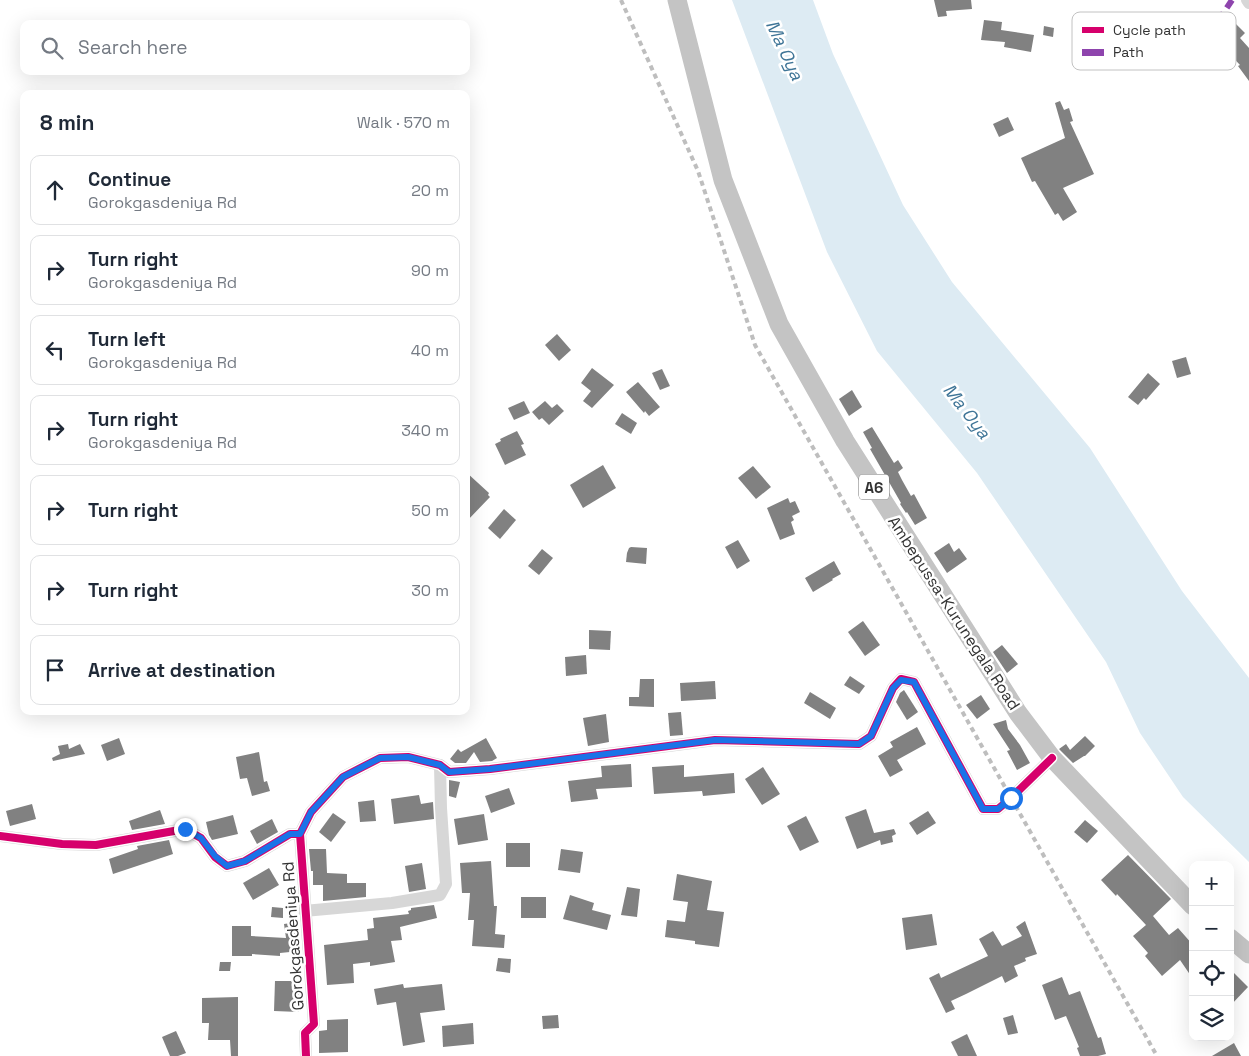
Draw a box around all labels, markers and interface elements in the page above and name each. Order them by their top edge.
legend [1072,12,1236,70]
water label: Ma Oya [761,16,809,84]
search box [20,20,470,75]
text: Cycle path [1113,21,1186,39]
icon: search [38,34,66,62]
text: Search here [78,35,188,60]
text: Path [1113,43,1144,61]
text: 8 min [40,109,94,136]
text: Walk · 570 m [357,112,450,133]
text: Continue [88,167,171,192]
icon: ahead [41,176,69,204]
text: 20 m [411,180,449,201]
text: Gorokgasdeniya Rd [88,192,237,213]
text: Turn right [88,247,178,272]
icon: right [41,256,69,284]
text: 90 m [411,260,449,281]
text: Gorokgasdeniya Rd [88,272,237,293]
text: Turn left [88,327,166,352]
icon: left [41,336,69,364]
text: 40 m [411,340,449,361]
text: Gorokgasdeniya Rd [88,352,237,373]
water label: Ma Oya [938,379,996,444]
text: Turn right [88,407,178,432]
icon: right [41,416,69,444]
text: 340 m [401,420,449,441]
text: Gorokgasdeniya Rd [88,432,237,453]
road number: A6 [859,474,889,500]
icon: right [41,496,69,524]
text: Turn right [88,498,178,523]
text: 50 m [411,500,449,521]
street label: Ambepussa-Kurunegala Road [883,512,1025,714]
icon: right [41,576,69,604]
text: Turn right [88,578,178,603]
text: 30 m [411,580,449,601]
icon: arrive [41,656,69,684]
text: Arrive at destination [88,658,276,683]
route start [1000,787,1023,810]
route end [174,818,197,841]
street label: Gorokgasdeniya Rd [277,861,309,1011]
map controls [1189,861,1234,1041]
button: + [1189,861,1234,906]
button: − [1189,906,1234,951]
button: locate [1189,951,1234,996]
button: layers [1189,996,1234,1041]

